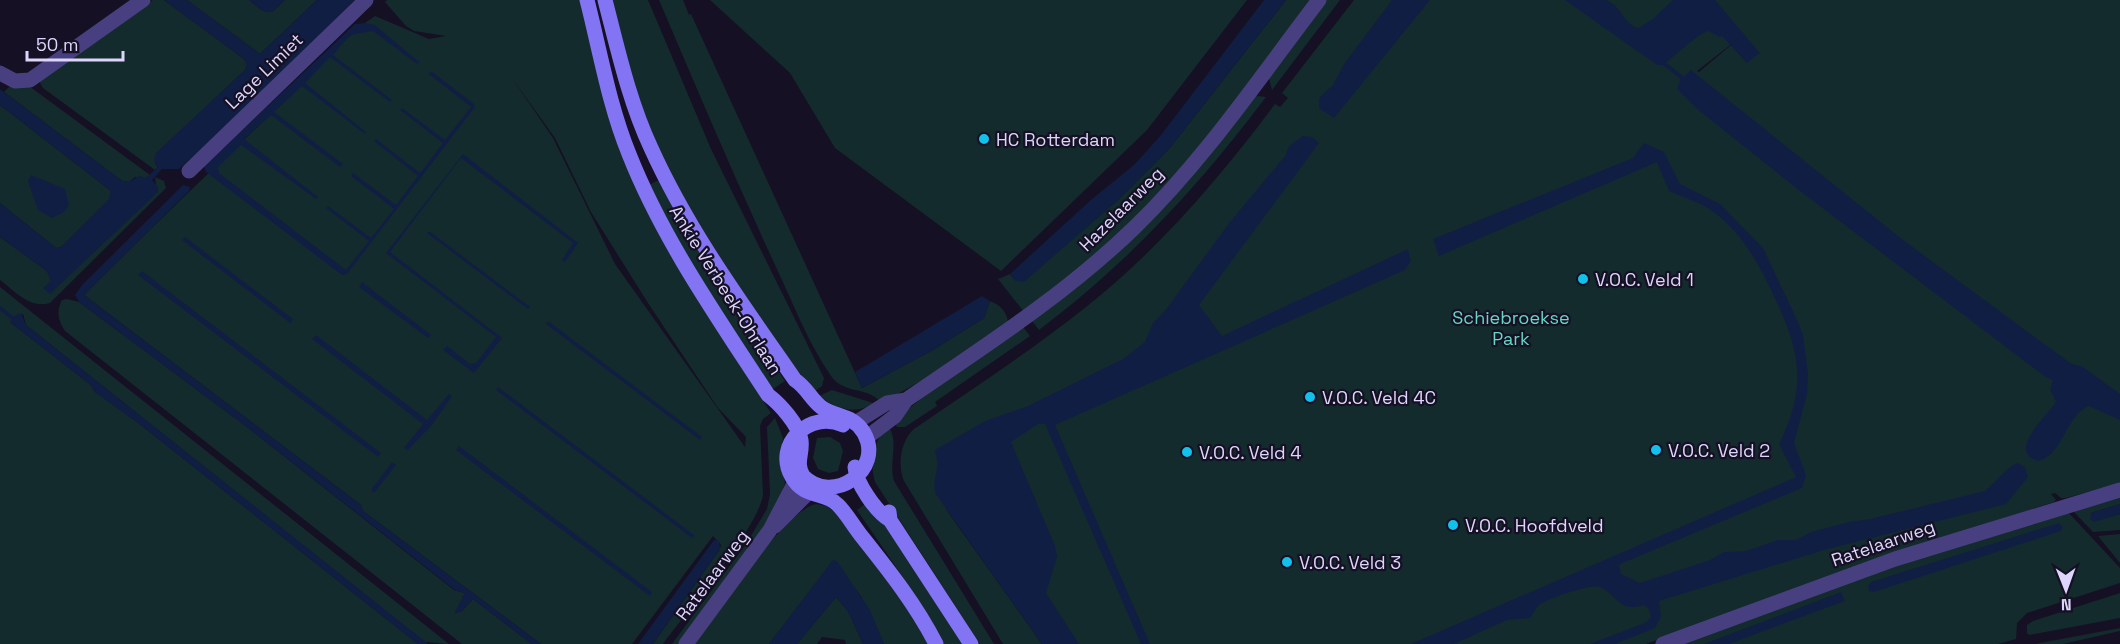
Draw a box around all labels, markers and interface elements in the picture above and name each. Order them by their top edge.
scale bar [27,24,123,62]
street label: Lage Limiet [220,28,308,114]
text: 50 m [36,33,78,56]
place label: HC Rotterdam [996,128,1115,151]
marker: HC Rotterdam [977,132,991,146]
street label: Hazelaarweg [1074,162,1168,256]
street label: Ankie Verbeek-Ohrlaan [664,201,788,379]
place label: V.O.C. Veld 1 [1595,268,1694,291]
marker: V.O.C. Veld 1 [1576,272,1590,286]
park label: Schiebroekse Park [1452,306,1570,350]
place label: V.O.C. Veld 4C [1322,386,1436,409]
marker: V.O.C. Veld 4C [1303,390,1317,404]
place label: V.O.C. Veld 2 [1668,439,1770,462]
place label: V.O.C. Veld 4 [1199,441,1302,464]
marker: V.O.C. Veld 2 [1649,443,1663,457]
marker: V.O.C. Veld 4 [1180,445,1194,459]
place label: V.O.C. Hoofdveld [1465,514,1604,537]
street label: Ratelaarweg [1828,515,1938,571]
marker: V.O.C. Hoofdveld [1446,518,1460,532]
street label: Ratelaarweg [670,525,754,625]
place label: V.O.C. Veld 3 [1299,551,1401,574]
marker: V.O.C. Veld 3 [1280,555,1294,569]
north arrow [2036,560,2096,620]
text: N [2061,594,2072,615]

